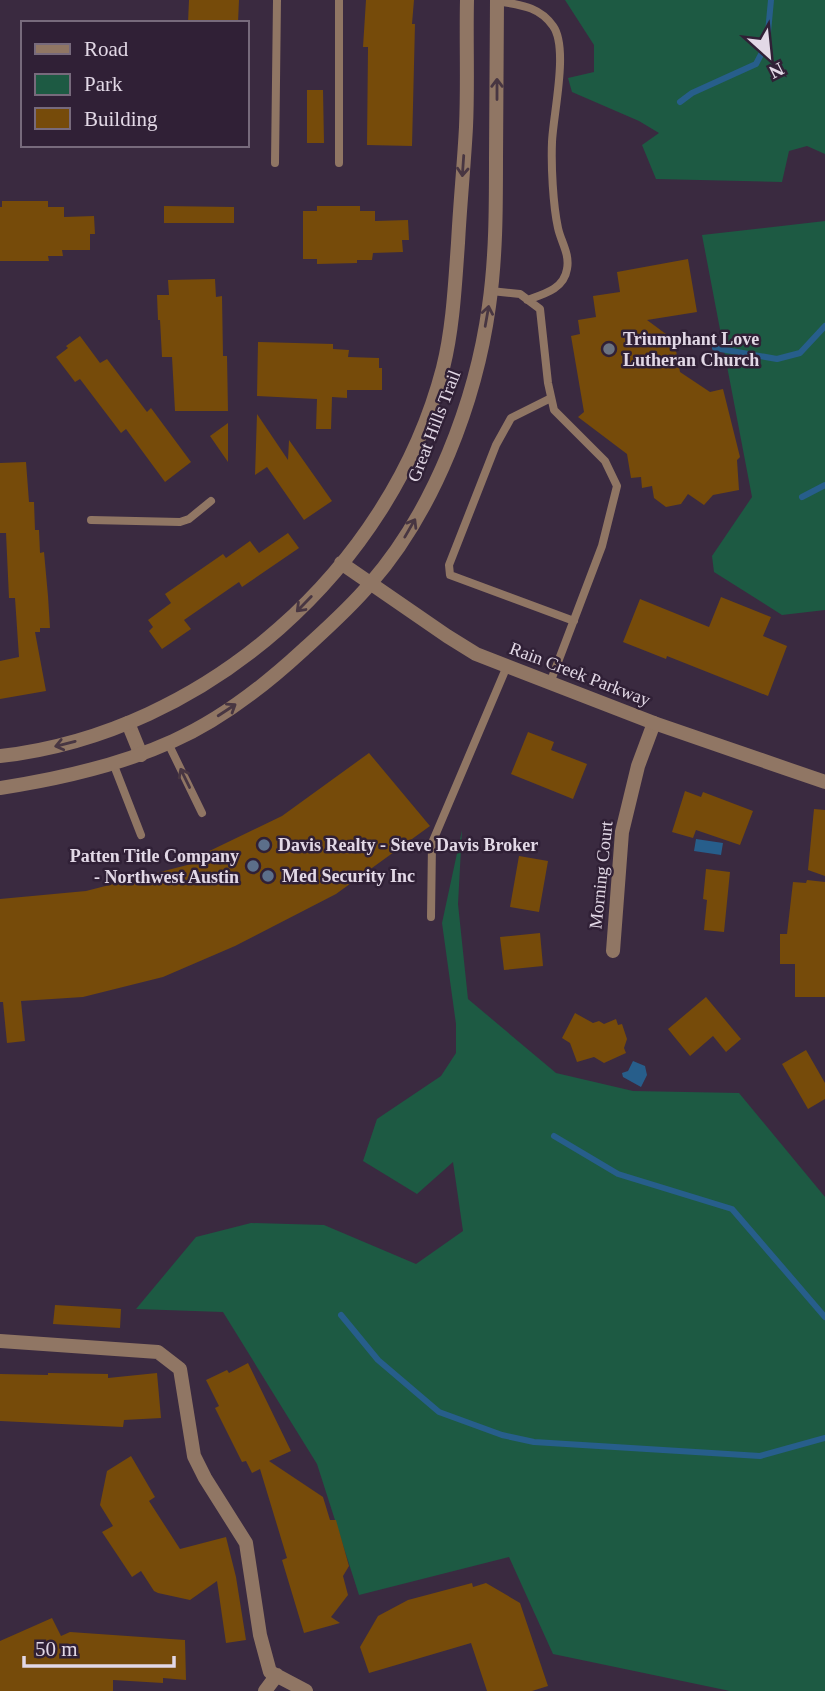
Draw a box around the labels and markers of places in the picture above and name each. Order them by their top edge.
place label: Triumphant Love Lutheran Church [623,329,759,370]
marker: Triumphant Love Lutheran Church [601,341,617,357]
place label: Davis Realty - Steve Davis Broker [278,835,538,855]
marker: Davis Realty - Steve Davis Broker [256,837,272,853]
place label: Patten Title Company - Northwest Austin [70,846,239,887]
marker: Patten Title Company - Northwest Austin [245,858,261,874]
place label: Med Security Inc [282,866,415,886]
marker: Med Security Inc [260,868,276,884]

